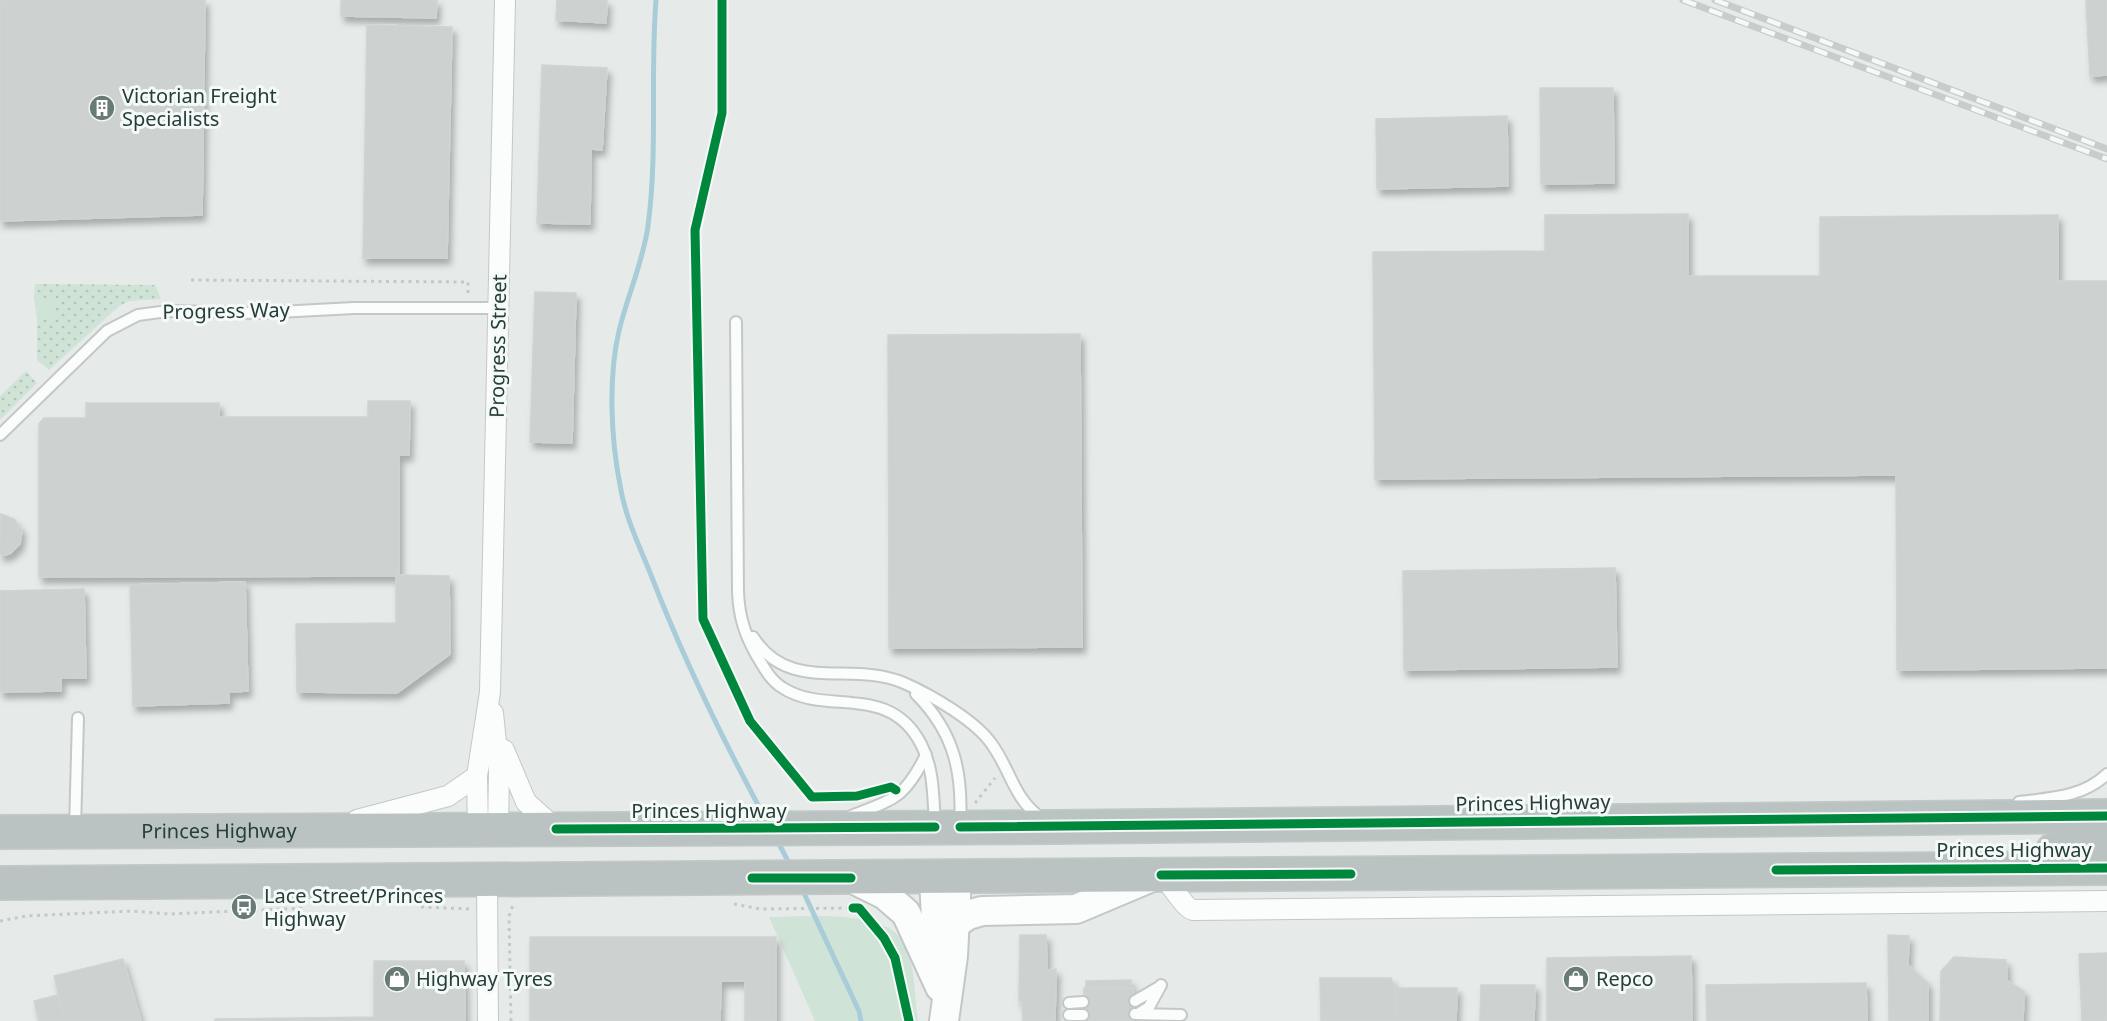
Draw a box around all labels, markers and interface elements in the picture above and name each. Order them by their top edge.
place label: Victorian Freight Specialists [122,82,277,132]
building icon: Victorian Freight Specialists [87,93,117,123]
street label: Progress Street [483,274,512,418]
street label: Progress Way [162,296,291,325]
street label: Princes Highway [1455,788,1612,817]
street label: Princes Highway [631,797,787,824]
street label: Princes Highway [141,817,298,844]
street label: Princes Highway [1936,836,2092,863]
place label: Lace Street/Princes Highway [264,882,443,932]
bus stop icon: Lace Street/Princes Highway [229,892,259,922]
shop icon: Highway Tyres [382,964,412,994]
shop icon: Repco [1561,964,1591,994]
place label: Highway Tyres [416,965,553,992]
place label: Repco [1596,965,1654,992]

